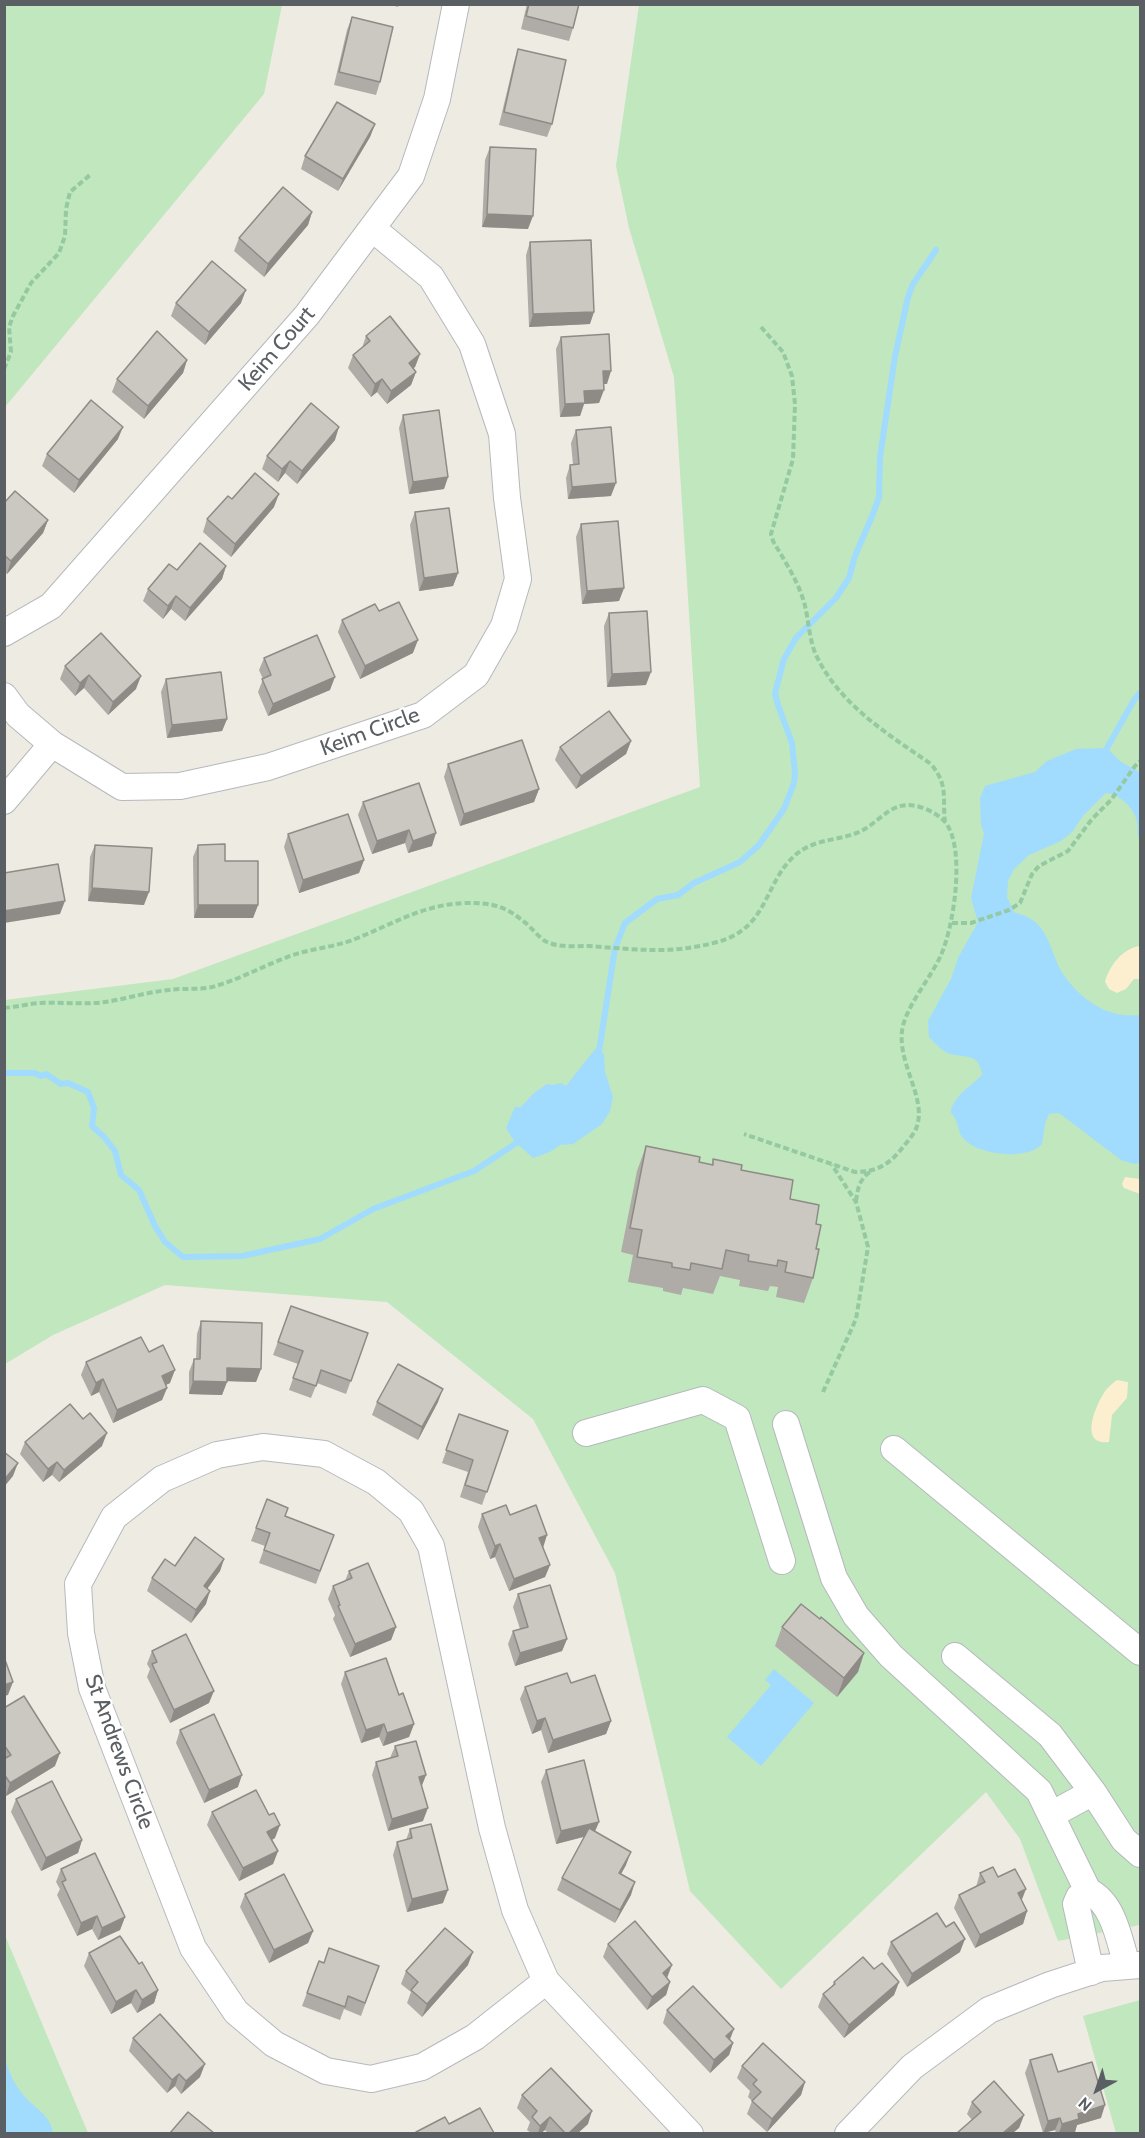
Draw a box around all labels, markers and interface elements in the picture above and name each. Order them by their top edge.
street label: Keim Court [233,301,321,397]
street label: Keim Circle [317,702,423,762]
street label: St Andrews Circle [79,1671,159,1833]
north arrow [1067,2060,1127,2120]
text: N [1075,2093,1096,2115]

